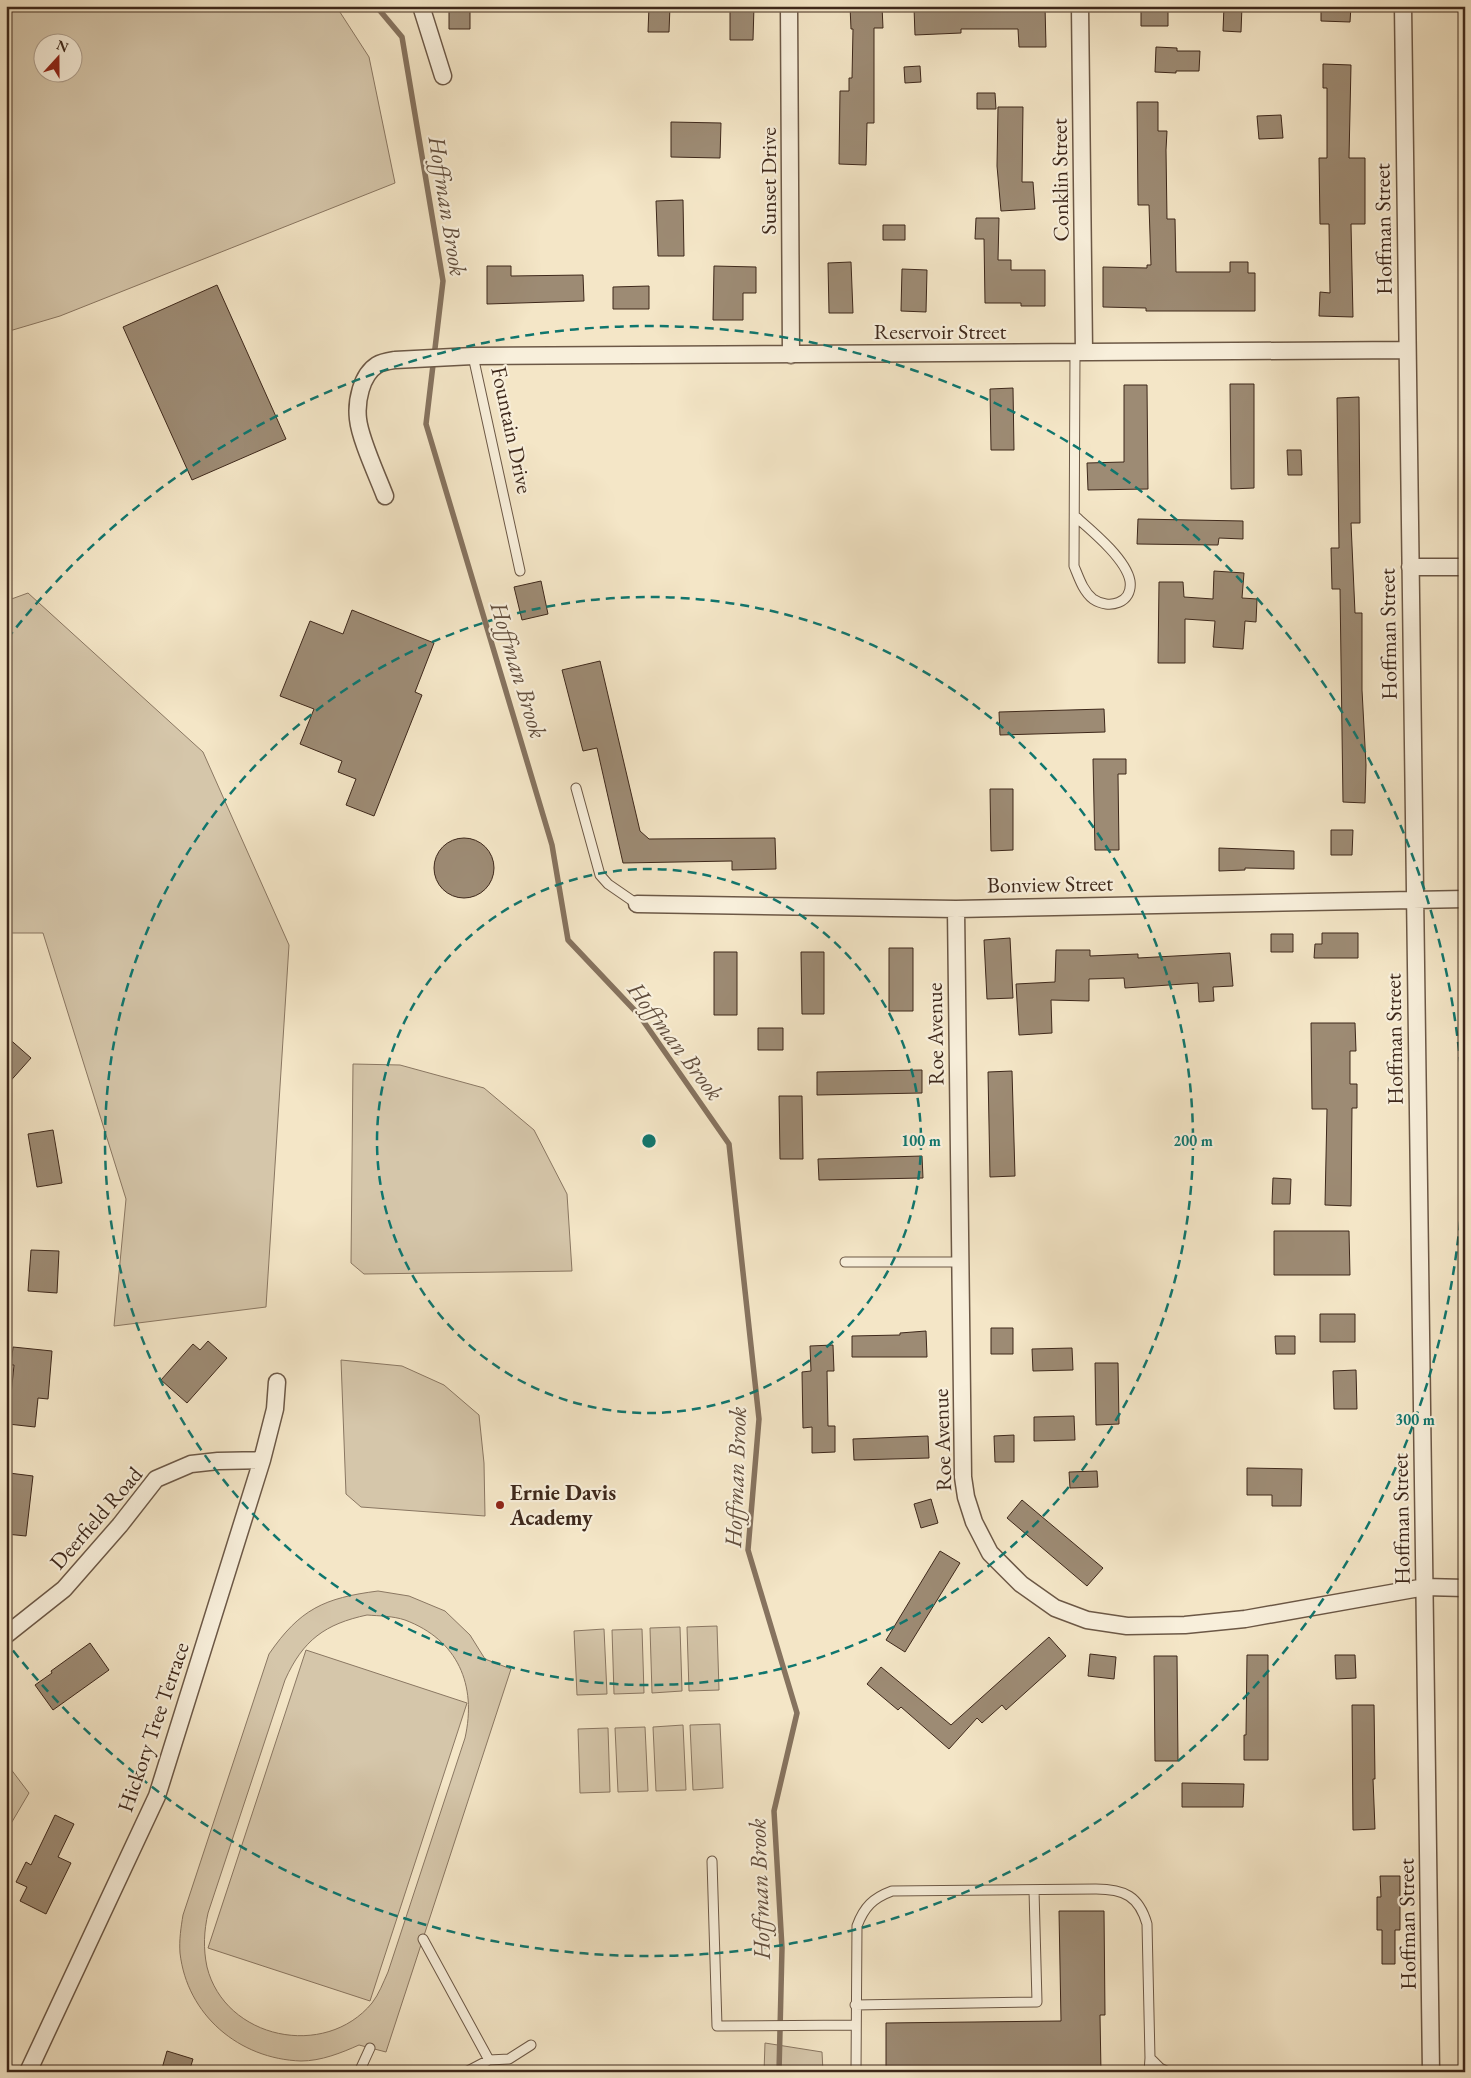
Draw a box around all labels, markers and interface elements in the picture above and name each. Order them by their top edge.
north arrow [32,32,82,82]
text: N [54,35,72,57]
street label: Conklin Street [1044,118,1076,242]
street label: Sunset Drive [754,127,783,235]
water label: Hoffman Brook [421,133,474,278]
street label: Hoffman Street [1367,163,1399,295]
street label: Reservoir Street [874,317,1006,346]
street label: Fountain Drive [484,364,540,496]
street label: Hoffman Street [1372,568,1404,700]
water label: Hoffman Brook [483,597,554,742]
street label: Bonview Street [987,868,1113,900]
street label: Hoffman Street [1378,973,1410,1105]
water label: Hoffman Brook [621,975,731,1107]
street label: Roe Avenue [920,982,950,1086]
text: 100 m [901,1131,941,1150]
text: 200 m [1173,1131,1213,1150]
centre of rings [640,1132,658,1150]
street label: Roe Avenue [926,1388,958,1492]
water label: Hoffman Brook [717,1406,753,1549]
text: 300 m [1395,1410,1435,1429]
street label: Hoffman Street [1385,1453,1417,1585]
street label: Deerfield Road [43,1460,149,1576]
place label: Ernie Davis Academy [509,1478,616,1532]
marker: Ernie Davis Academy [494,1499,506,1511]
street label: Hickory Tree Terrace [110,1638,196,1816]
water label: Hoffman Brook [741,1818,777,1961]
street label: Hoffman Street [1391,1858,1423,1990]

